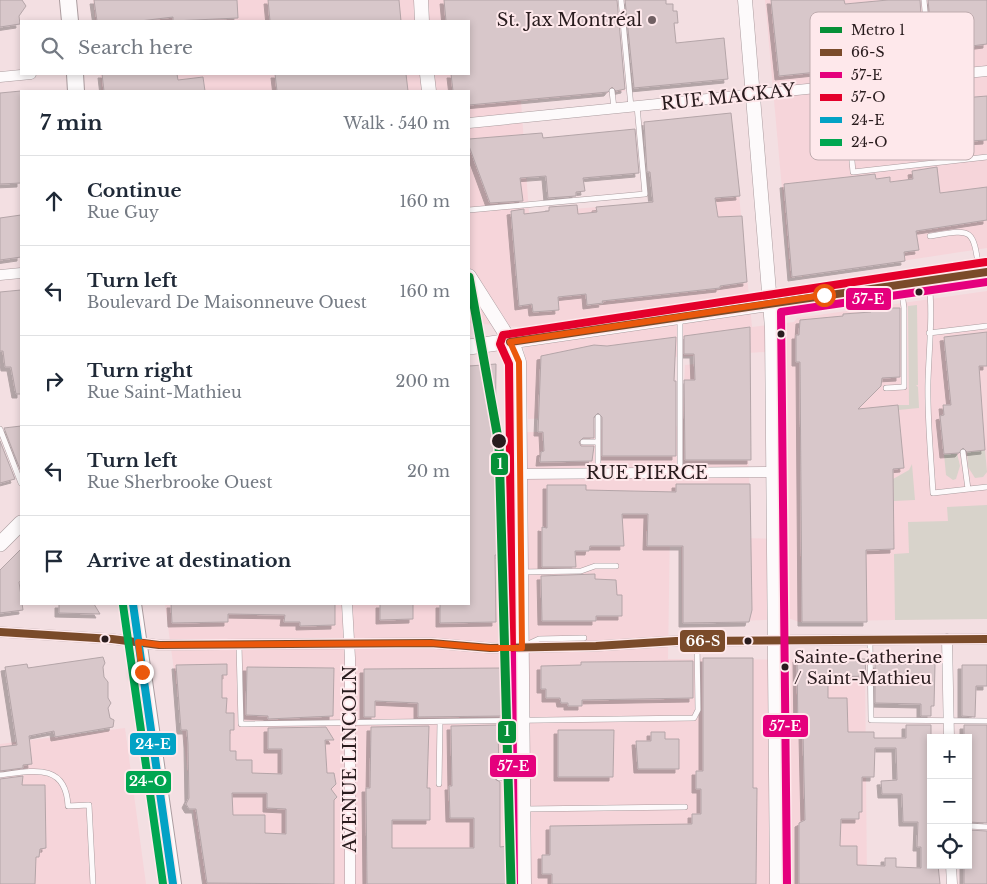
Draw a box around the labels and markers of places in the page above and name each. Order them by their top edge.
place label: St. Jax Montréal [497,9,642,31]
marker: St. Jax Montréal [646,14,658,26]
unlabelled marker [914,287,924,297]
unlabelled marker [776,329,786,339]
unlabelled marker [490,432,508,450]
unlabelled marker [100,634,110,644]
unlabelled marker [743,636,753,646]
place label: Sainte-Catherine / Saint-Mathieu [794,647,942,689]
marker: Sainte-Catherine / Saint-Mathieu [780,662,790,672]

